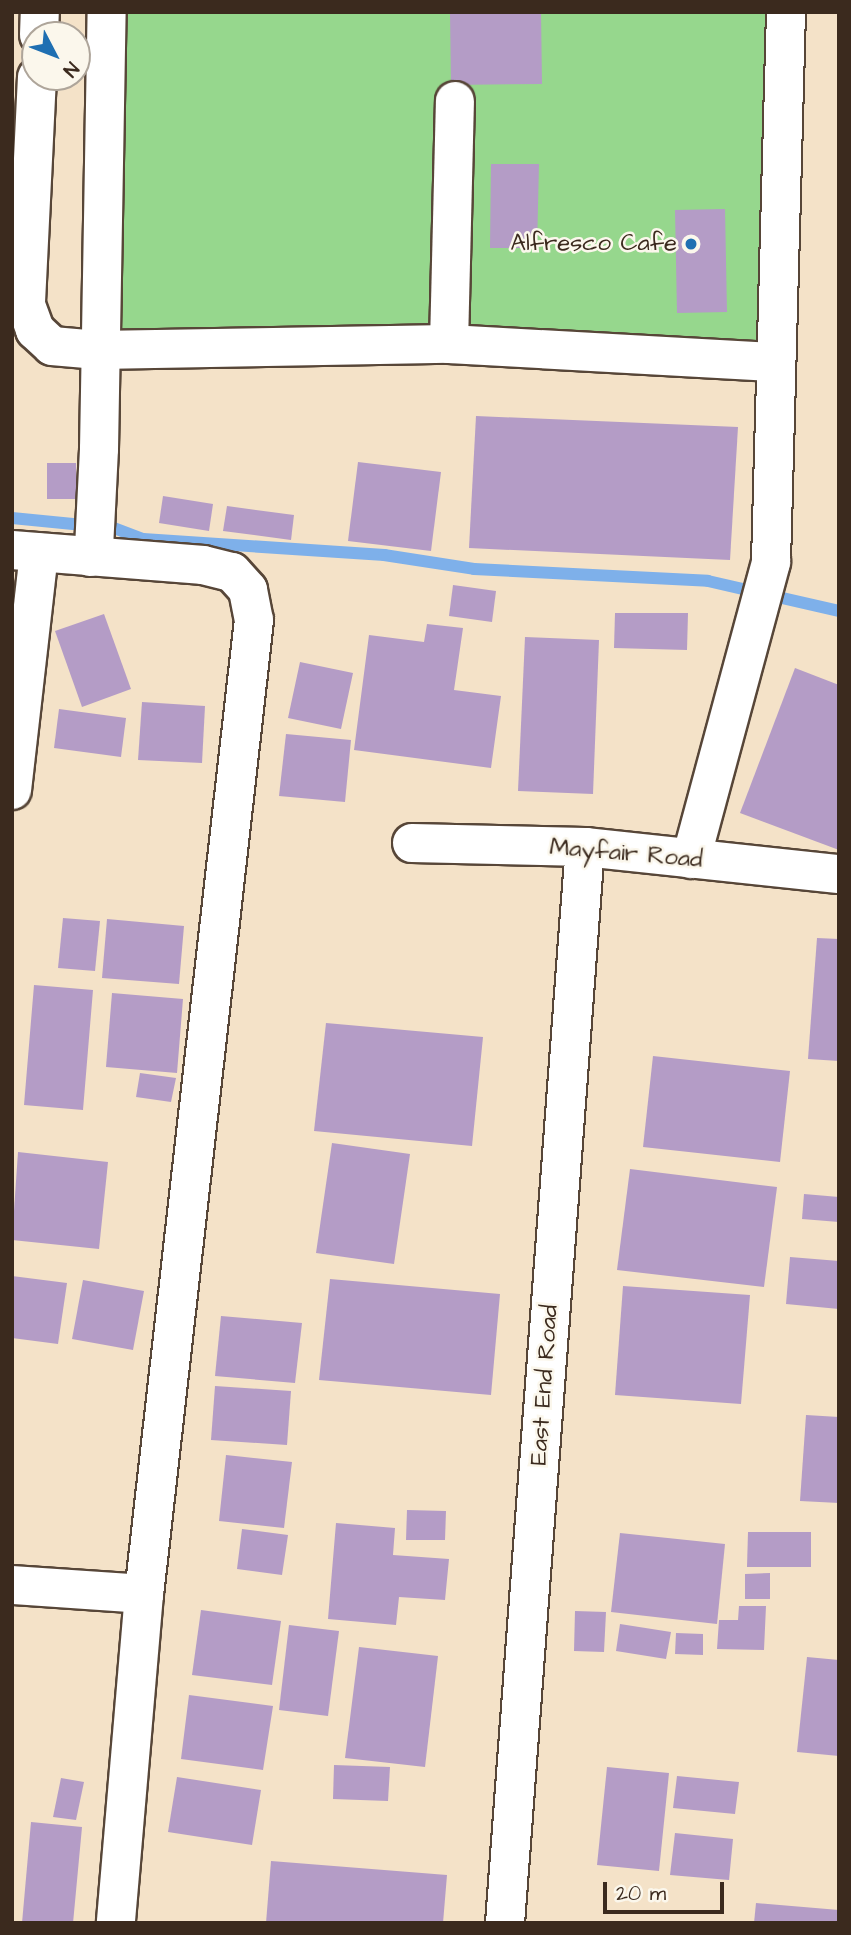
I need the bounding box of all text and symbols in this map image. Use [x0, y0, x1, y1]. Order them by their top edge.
north arrow [21, 21, 91, 91]
text: N [56, 56, 85, 83]
place label: Alfresco Cafe [511, 230, 677, 258]
marker: Alfresco Cafe [683, 236, 699, 252]
street label: Mayfair Road [548, 833, 704, 875]
street label: East End Road [525, 1304, 565, 1466]
scale bar [606, 1868, 727, 1912]
text: 20 m [616, 1879, 666, 1908]

